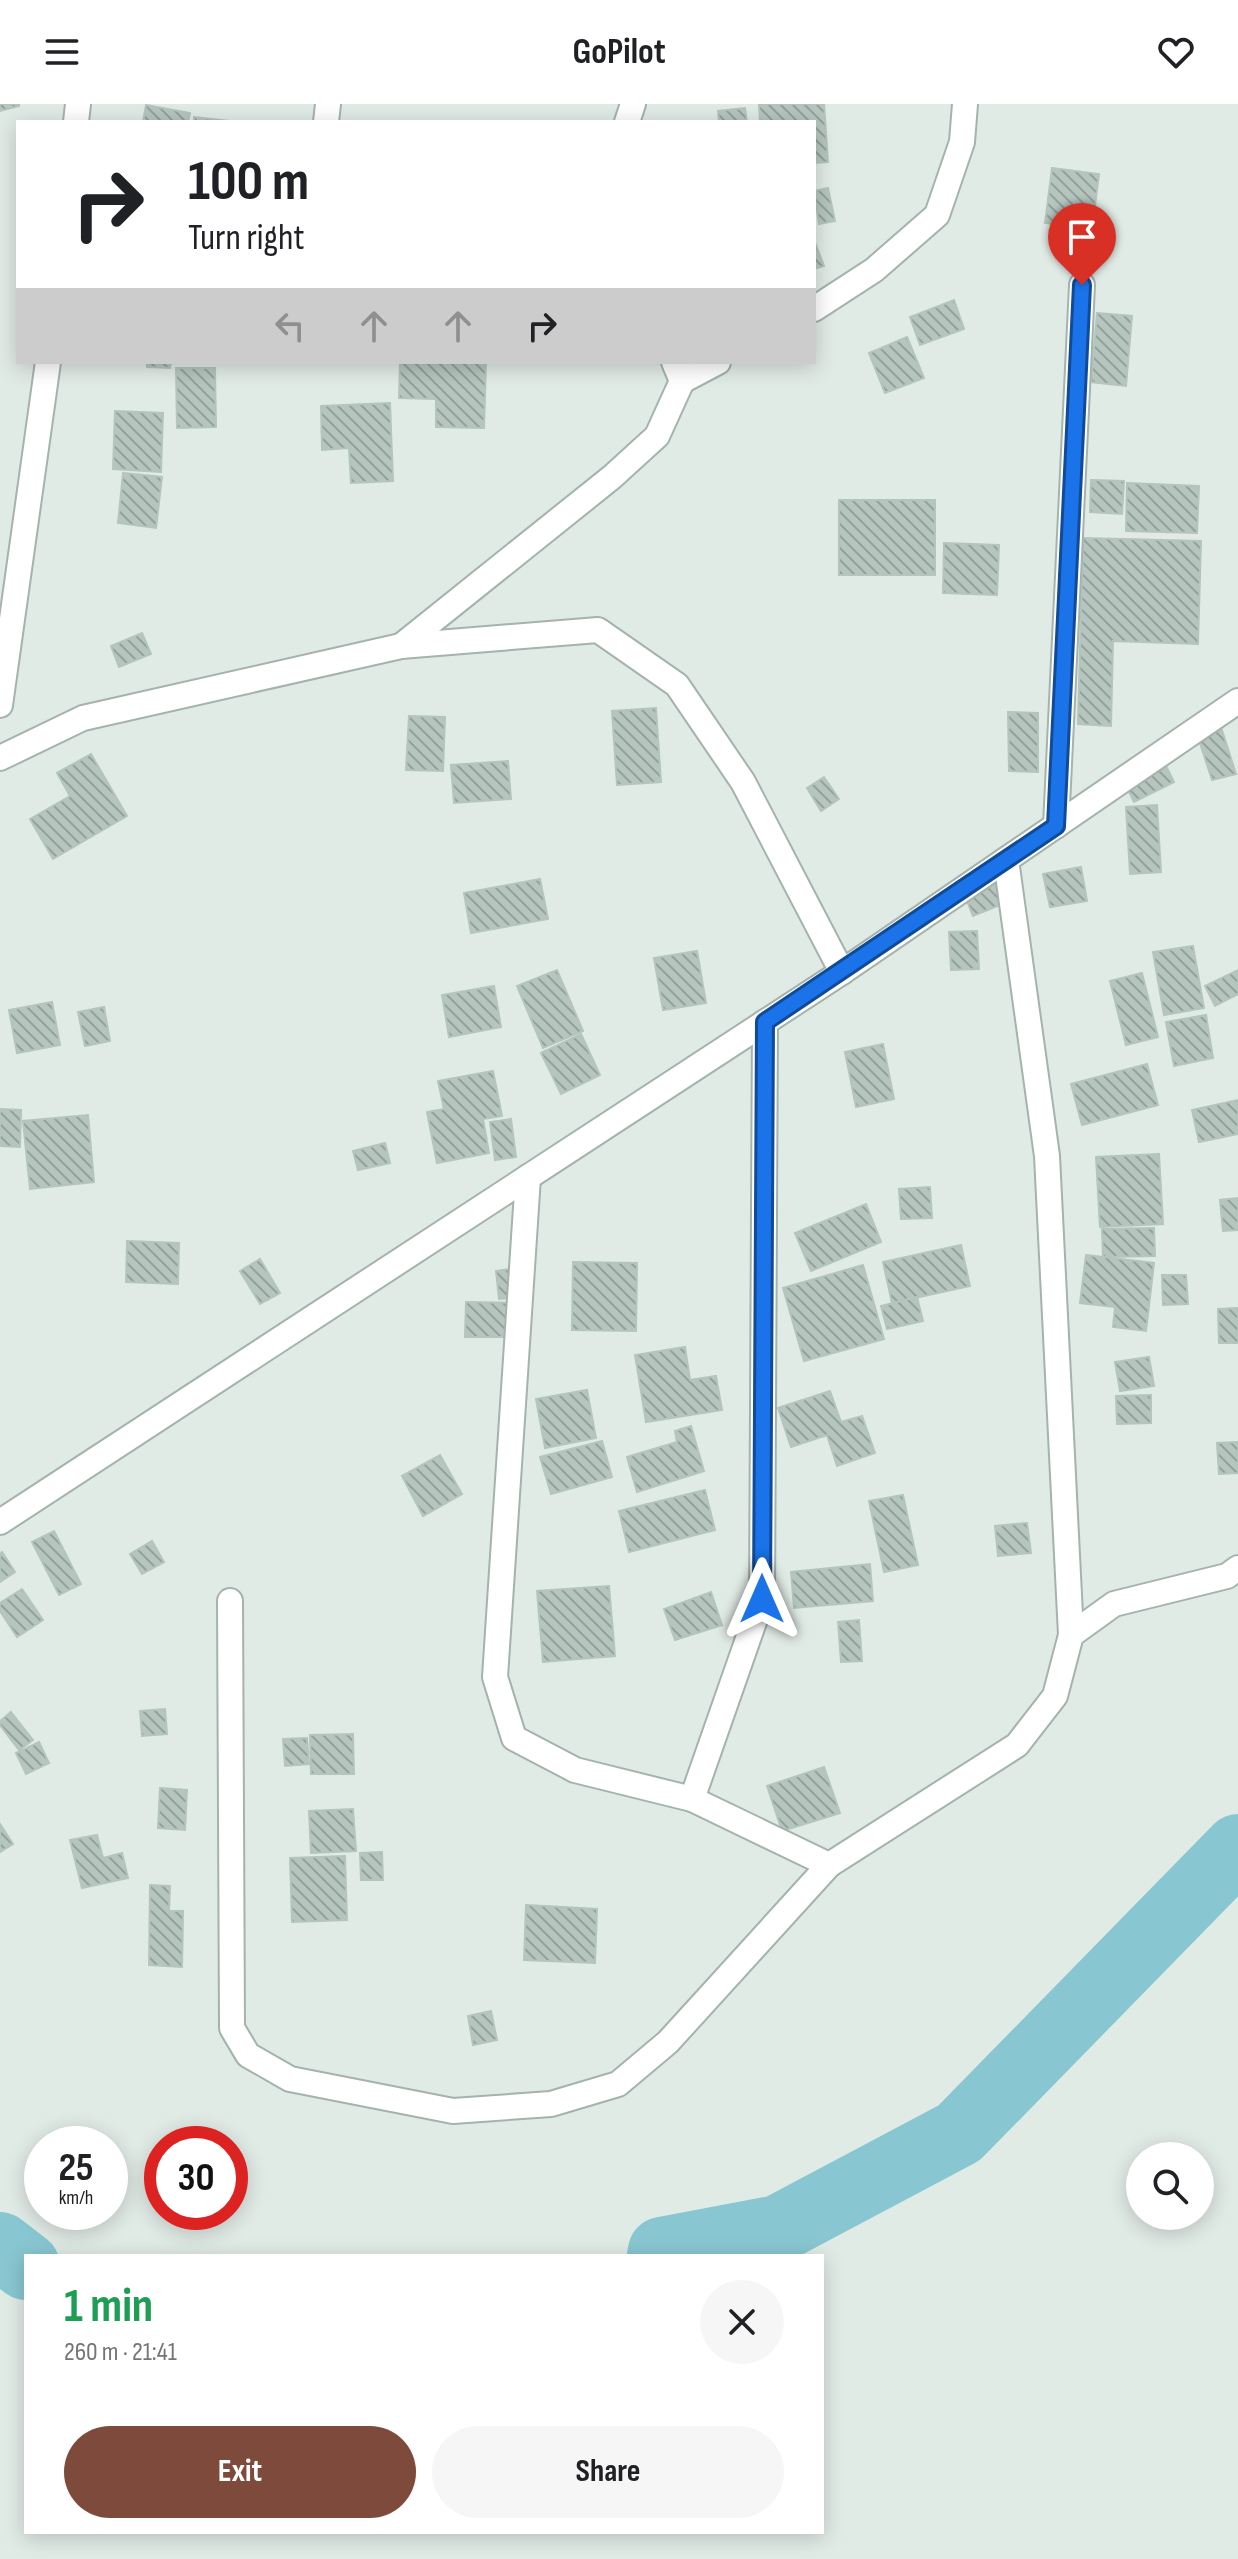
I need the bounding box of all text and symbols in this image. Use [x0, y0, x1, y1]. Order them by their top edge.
icon: menu [40, 30, 84, 74]
icon: heart [1154, 30, 1198, 74]
text: GoPilot [572, 31, 666, 74]
text: 100 m [188, 149, 309, 216]
icon: right [56, 152, 160, 256]
pin [1048, 203, 1116, 285]
icon: arrive [1060, 215, 1104, 259]
text: Turn right [188, 217, 305, 260]
icon: left [268, 304, 312, 348]
icon: ahead [352, 304, 396, 348]
icon: ahead [436, 304, 480, 348]
icon: right [520, 304, 564, 348]
position arrow [720, 1557, 804, 1641]
speed limit sign: 30 [144, 2126, 248, 2230]
map controls [1126, 2142, 1214, 2230]
button: search [1126, 2142, 1214, 2230]
text: 25 [58, 2144, 94, 2192]
text: km/h [59, 2186, 93, 2210]
text: 1 min [64, 2278, 153, 2335]
button: close [700, 2280, 784, 2364]
text: 260 m · 21:41 [64, 2337, 177, 2368]
button: Exit [64, 2426, 416, 2518]
button: Share [432, 2426, 784, 2518]

